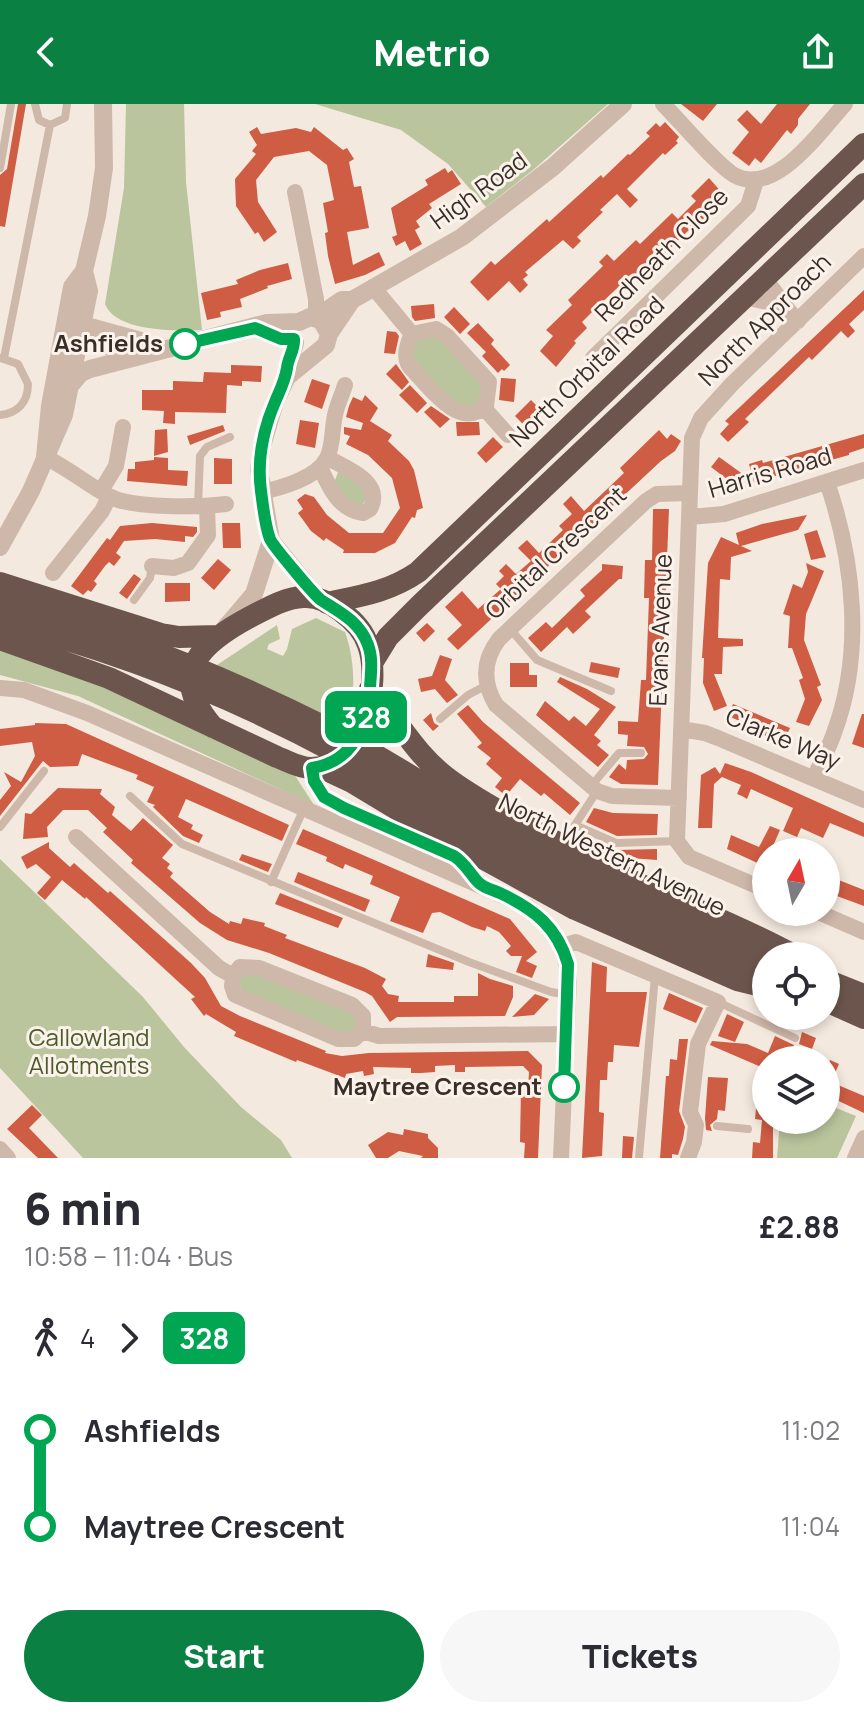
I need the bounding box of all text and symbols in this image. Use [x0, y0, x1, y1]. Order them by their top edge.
text: Metrio [374, 28, 490, 77]
icon: back [24, 30, 68, 74]
icon: share [796, 30, 840, 74]
street label: High Road [423, 143, 533, 236]
street label: Redheath Close [587, 180, 735, 328]
street label: North Approach [690, 245, 837, 392]
street label: North Orbital Road [501, 288, 671, 454]
place label: Ashfields [54, 326, 163, 359]
marker: Ashfields [170, 329, 200, 359]
street label: Harris Road [704, 438, 835, 505]
street label: Orbital Crescent [477, 478, 633, 626]
street label: Evans Avenue [640, 553, 679, 707]
line badge: 328 [320, 691, 412, 743]
text: 328 [341, 698, 391, 736]
street label: Clarke Way [721, 699, 846, 777]
street label: North Western Avenue [494, 784, 732, 923]
north arrow [752, 838, 840, 926]
map controls [752, 838, 840, 1134]
button: locate [752, 942, 840, 1030]
park label: Callowland Allotments [28, 1020, 150, 1081]
button: layers [752, 1046, 840, 1134]
place label: Maytree Crescent [333, 1069, 542, 1102]
marker: Maytree Crescent [549, 1072, 579, 1102]
text: 6 min [24, 1178, 141, 1238]
text: £2.88 [759, 1206, 840, 1247]
text: 10:58 – 11:04 · Bus [24, 1238, 233, 1274]
icon: walk [24, 1316, 68, 1360]
icon: forward [107, 1316, 151, 1360]
text: 328 [179, 1319, 229, 1357]
text: 4 [80, 1320, 95, 1356]
text: Ashfields [84, 1410, 221, 1451]
text: 11:02 [781, 1412, 840, 1448]
text: Maytree Crescent [84, 1506, 345, 1547]
text: 11:04 [781, 1508, 840, 1544]
button: Start [24, 1610, 424, 1702]
button: Tickets [440, 1610, 840, 1702]

